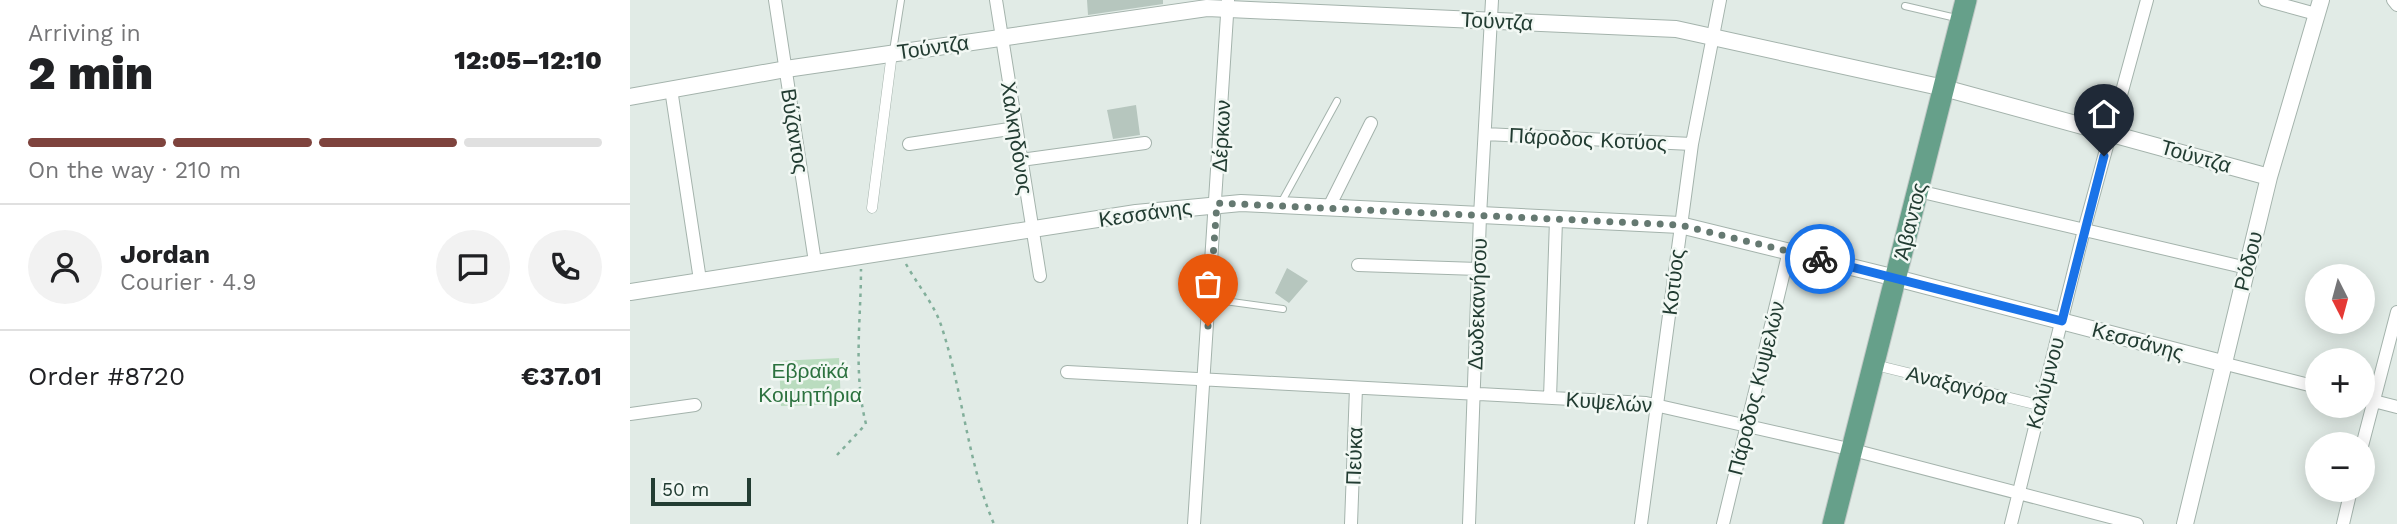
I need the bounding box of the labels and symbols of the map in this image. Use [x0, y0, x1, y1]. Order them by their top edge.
street label: Τούντζα [1460, 7, 1534, 35]
street label: Τούντζα [896, 30, 970, 64]
street label: Χαλκηδόνος [996, 79, 1038, 197]
pin [2074, 84, 2134, 156]
street label: Βύζαντος [776, 87, 814, 175]
street label: Δέρκων [1207, 99, 1235, 173]
street label: Πάροδος Κοτύος [1508, 122, 1668, 156]
street label: Τούντζα [2158, 134, 2234, 178]
street label: Άβαντος [1888, 180, 1932, 262]
street label: Κεσσάνης [1097, 194, 1193, 232]
courier [1785, 224, 1855, 294]
street label: Ρόδου [2229, 229, 2267, 293]
street label: Δωδεκανήσου [1462, 238, 1492, 370]
street label: Κοτύος [1657, 247, 1689, 317]
pin [1178, 254, 1238, 326]
north arrow [2305, 264, 2375, 334]
street label: Πάροδος Κυψελών [1722, 298, 1790, 478]
street label: Κεσσάνης [2089, 317, 2187, 365]
street label: Καλύμνου [2021, 334, 2069, 432]
park label: Εβραϊκά Κοιμητήρια [758, 358, 862, 407]
street label: Αναξαγόρα [1904, 360, 2010, 410]
street label: Κυψελών [1565, 386, 1653, 418]
street label: Πεύκα [1340, 426, 1368, 486]
scale bar [651, 475, 751, 507]

